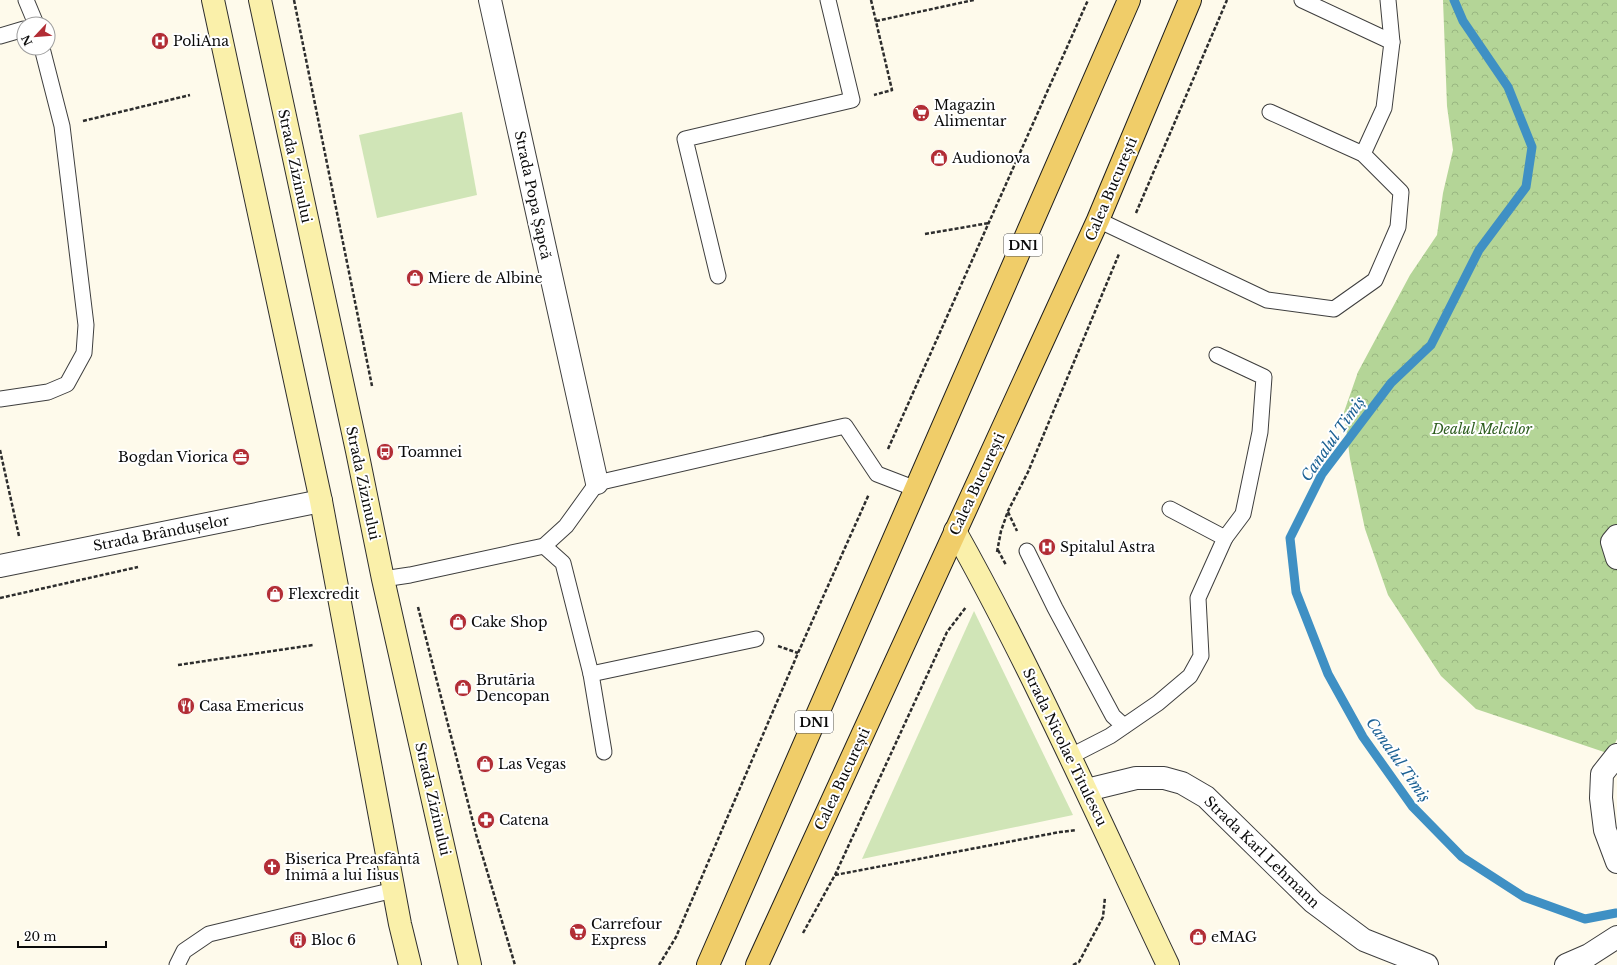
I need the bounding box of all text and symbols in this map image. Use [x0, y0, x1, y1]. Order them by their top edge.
north arrow [16, 16, 56, 56]
hospital icon: PoliAna [150, 31, 170, 51]
text: N [18, 32, 36, 48]
place label: PoliAna [173, 32, 229, 50]
place label: Magazin Alimentar [933, 96, 1007, 130]
supermarket icon: Magazin Alimentar [911, 103, 931, 123]
street label: Strada Zizinului [274, 108, 316, 225]
street label: Strada Popa Șapcă [511, 129, 555, 261]
street label: Calea București [1081, 134, 1141, 244]
shop icon: Audionova [929, 148, 949, 168]
place label: Audionova [951, 149, 1030, 167]
road number: DN1 [1004, 234, 1042, 256]
shop icon: Miere de Albine [405, 268, 425, 288]
place label: Miere de Albine [428, 269, 543, 287]
water label: Canalul Timiș [1296, 392, 1369, 485]
park label: Dealul Melcilor [1431, 420, 1533, 438]
street label: Strada Zizinului [342, 425, 384, 542]
street label: Calea București [945, 430, 1009, 538]
bus stop icon: Toamnei [375, 442, 395, 462]
place label: Toamnei [398, 443, 462, 461]
office icon: Bogdan Viorica [231, 447, 251, 467]
place label: Bogdan Viorica [118, 448, 228, 466]
street label: Strada Brândușelor [91, 511, 231, 555]
hospital icon: Spitalul Astra [1037, 537, 1057, 557]
place label: Spitalul Astra [1060, 538, 1155, 556]
shop icon: Flexcredit [265, 584, 285, 604]
place label: Flexcredit [288, 585, 360, 603]
shop icon: Cake Shop [448, 612, 468, 632]
place label: Cake Shop [471, 613, 547, 631]
street label: Strada Nicolae Titulescu [1019, 665, 1111, 830]
place label: Brutăria Dencopan [476, 671, 550, 705]
shop icon: Brutăria Dencopan [453, 678, 473, 698]
restaurant icon: Casa Emericus [176, 696, 196, 716]
place label: Casa Emericus [199, 697, 304, 715]
road number: DN1 [795, 711, 833, 733]
water label: Canalul Timiș [1362, 714, 1435, 806]
street label: Calea București [810, 725, 874, 833]
street label: Strada Zizinului [411, 741, 455, 858]
shop icon: Las Vegas [475, 754, 495, 774]
place label: Las Vegas [498, 755, 566, 773]
street label: Strada Karl Lehmann [1201, 792, 1324, 912]
pharmacy icon: Catena [476, 810, 496, 830]
place label: Catena [499, 811, 549, 829]
place label: Biserica Preasfântă Inimă a lui Iisus [285, 850, 420, 884]
church icon: Biserica Preasfântă Inimă a lui Iisus [262, 857, 282, 877]
place label: Carrefour Express [591, 915, 662, 949]
supermarket icon: Carrefour Express [568, 922, 588, 942]
scale bar [18, 923, 106, 949]
shop icon: eMAG [1188, 927, 1208, 947]
place label: eMAG [1211, 928, 1257, 946]
text: 20 m [24, 929, 56, 944]
building icon: Bloc 6 [288, 930, 308, 950]
place label: Bloc 6 [311, 931, 356, 949]

